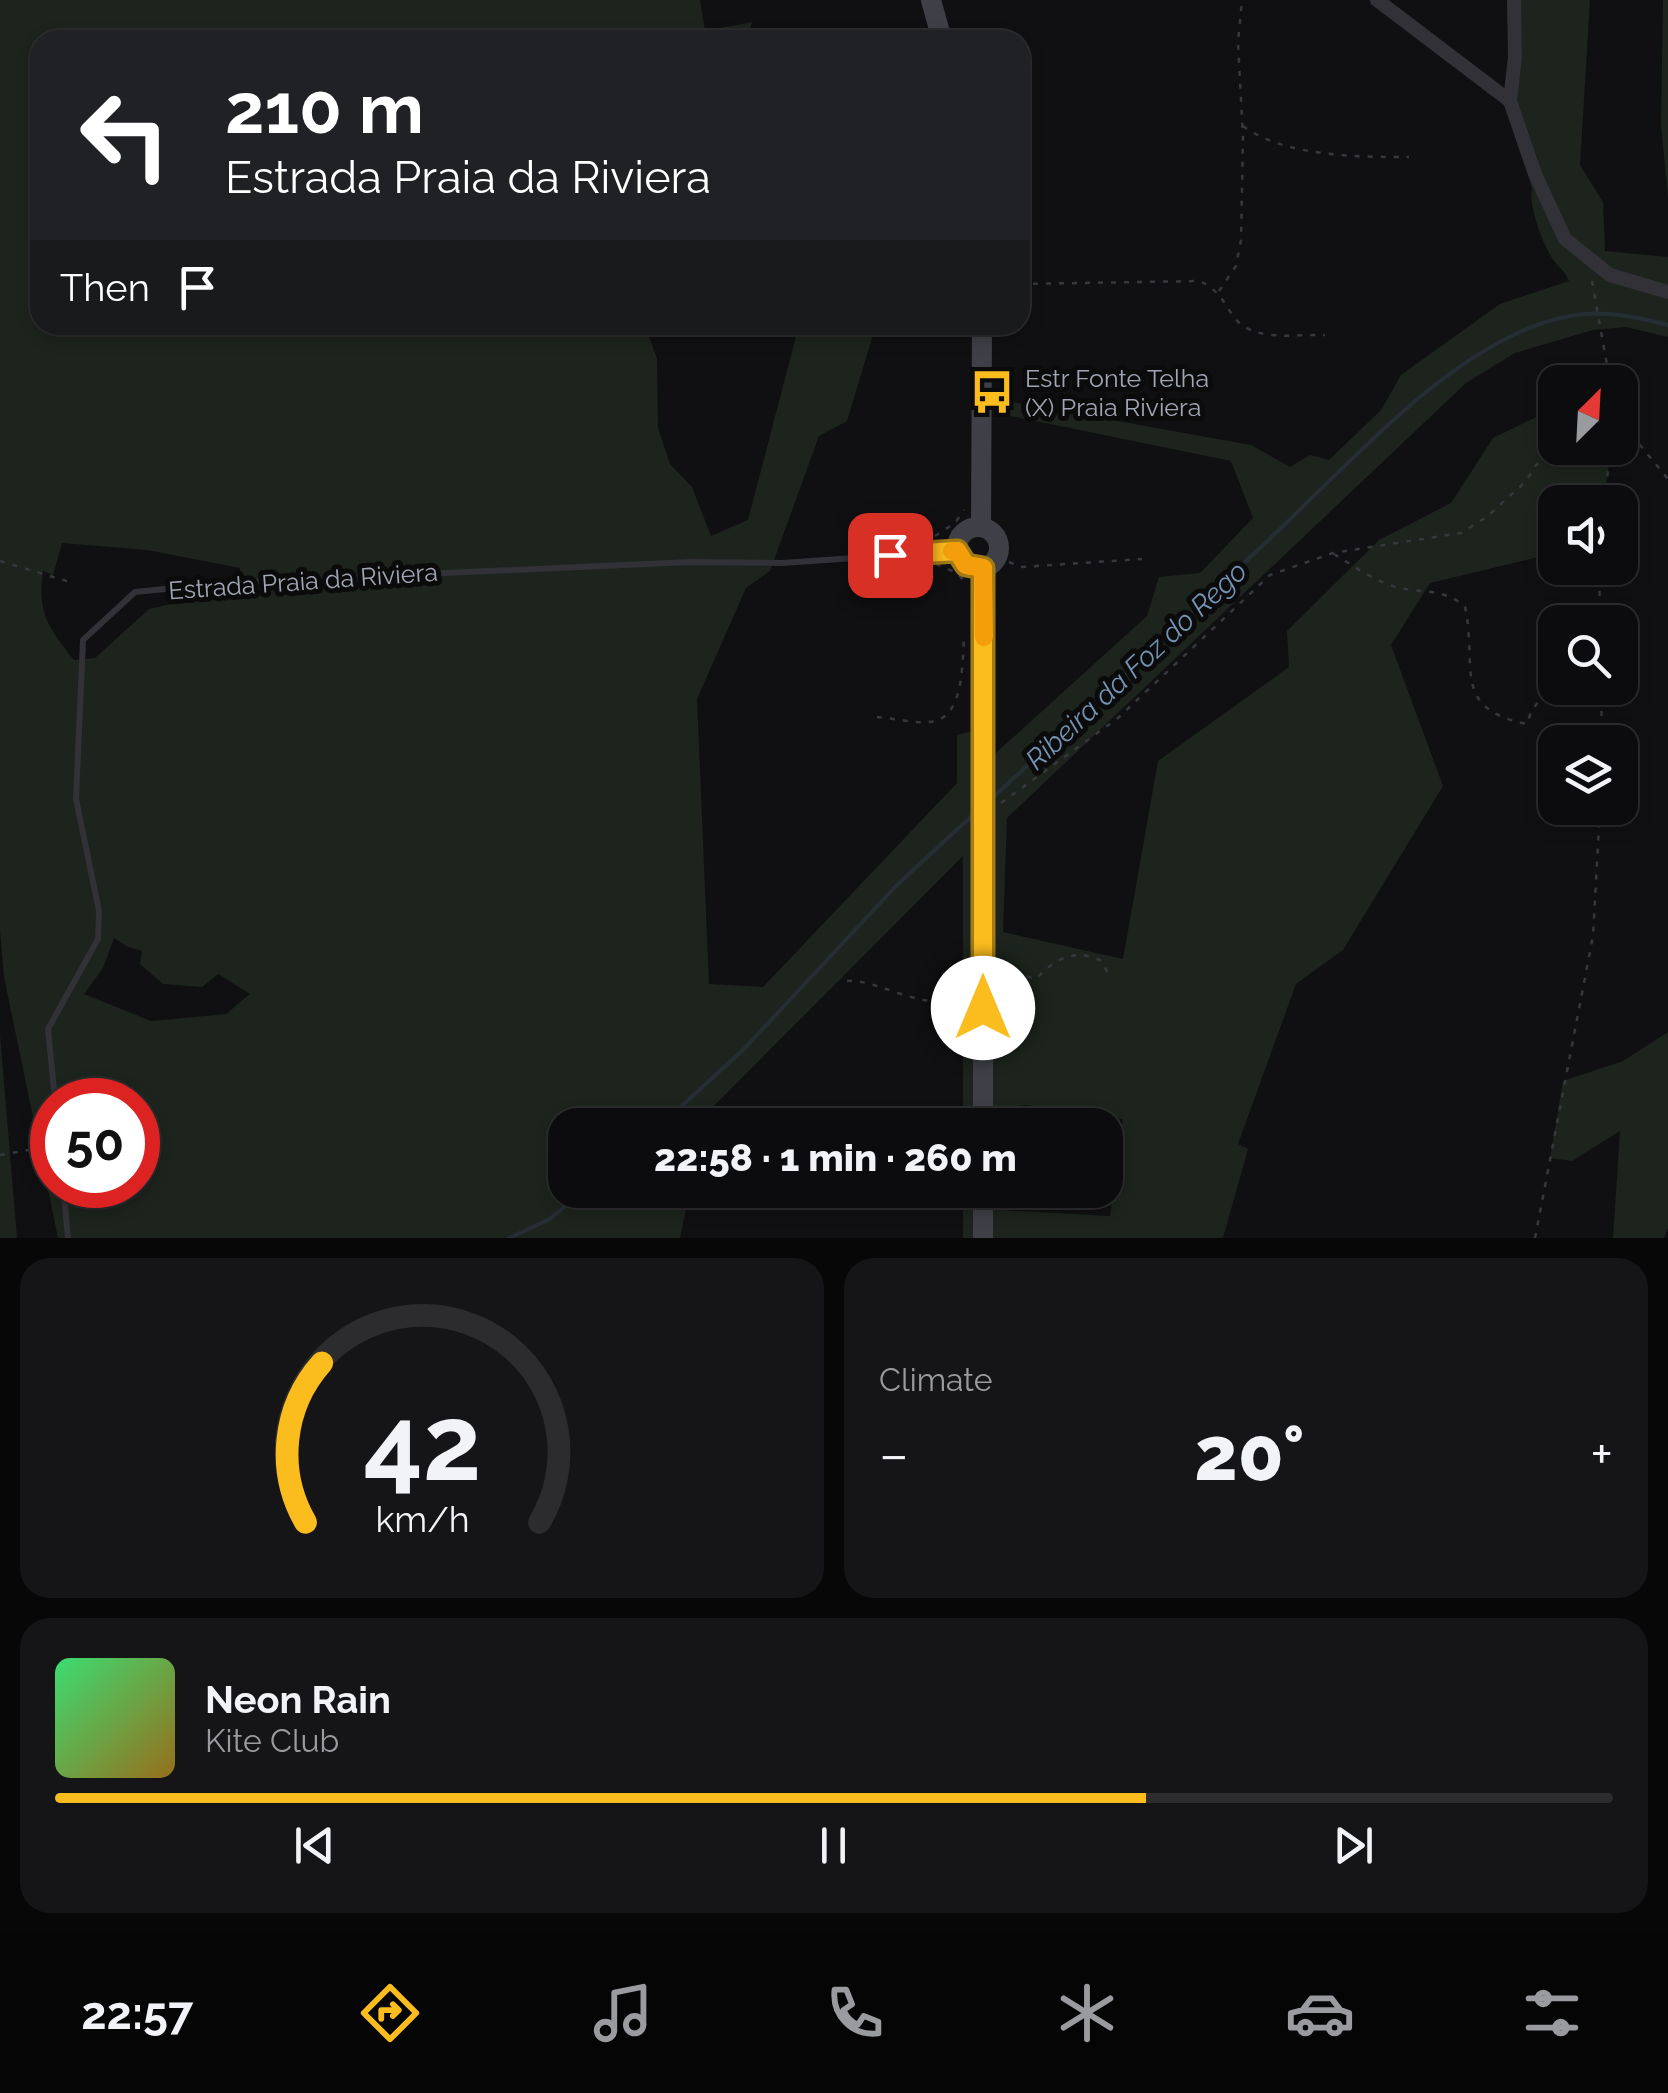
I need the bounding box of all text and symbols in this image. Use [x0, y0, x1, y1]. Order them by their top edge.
text: 210 m [225, 67, 424, 149]
icon: left [60, 70, 190, 200]
text: Estrada Praia da Riviera [225, 151, 711, 204]
icon: arrive [170, 260, 225, 315]
text: Then [60, 265, 150, 310]
place label: Estr Fonte Telha (X) Praia Riviera [1025, 363, 1209, 422]
north arrow [1538, 365, 1638, 465]
map controls [1538, 365, 1638, 825]
bus stop icon: Estr Fonte Telha (X) Praia Riviera [968, 368, 1016, 416]
button: sound [1538, 485, 1638, 585]
pin [848, 513, 933, 598]
icon: arrive [863, 528, 918, 583]
water label: Ribeira da Foz do Rego [1019, 554, 1254, 776]
street label: Estrada Praia da Riviera [167, 557, 439, 605]
button: search [1538, 605, 1638, 705]
button: layers [1538, 725, 1638, 825]
position arrow [931, 956, 1035, 1060]
speed limit sign: 50 [30, 1078, 160, 1208]
text: 22:58 · 1 min · 260 m [654, 1135, 1017, 1180]
text: Climate [879, 1361, 993, 1398]
text: 42 [363, 1382, 481, 1504]
text: 20° [1194, 1409, 1305, 1498]
text: − [879, 1422, 909, 1487]
text: + [1590, 1422, 1613, 1487]
text: km/h [375, 1498, 469, 1540]
text: Neon Rain [205, 1677, 391, 1722]
text: Kite Club [205, 1722, 339, 1759]
icon: previous [287, 1818, 342, 1873]
icon: pause [806, 1818, 861, 1873]
icon: next [1326, 1818, 1381, 1873]
icon: directions [355, 1978, 425, 2048]
icon: music [588, 1978, 658, 2048]
icon: phone [820, 1978, 890, 2048]
icon: climate [1052, 1978, 1122, 2048]
icon: car [1285, 1978, 1355, 2048]
icon: filters [1517, 1978, 1587, 2048]
text: 22:57 [81, 1987, 193, 2040]

